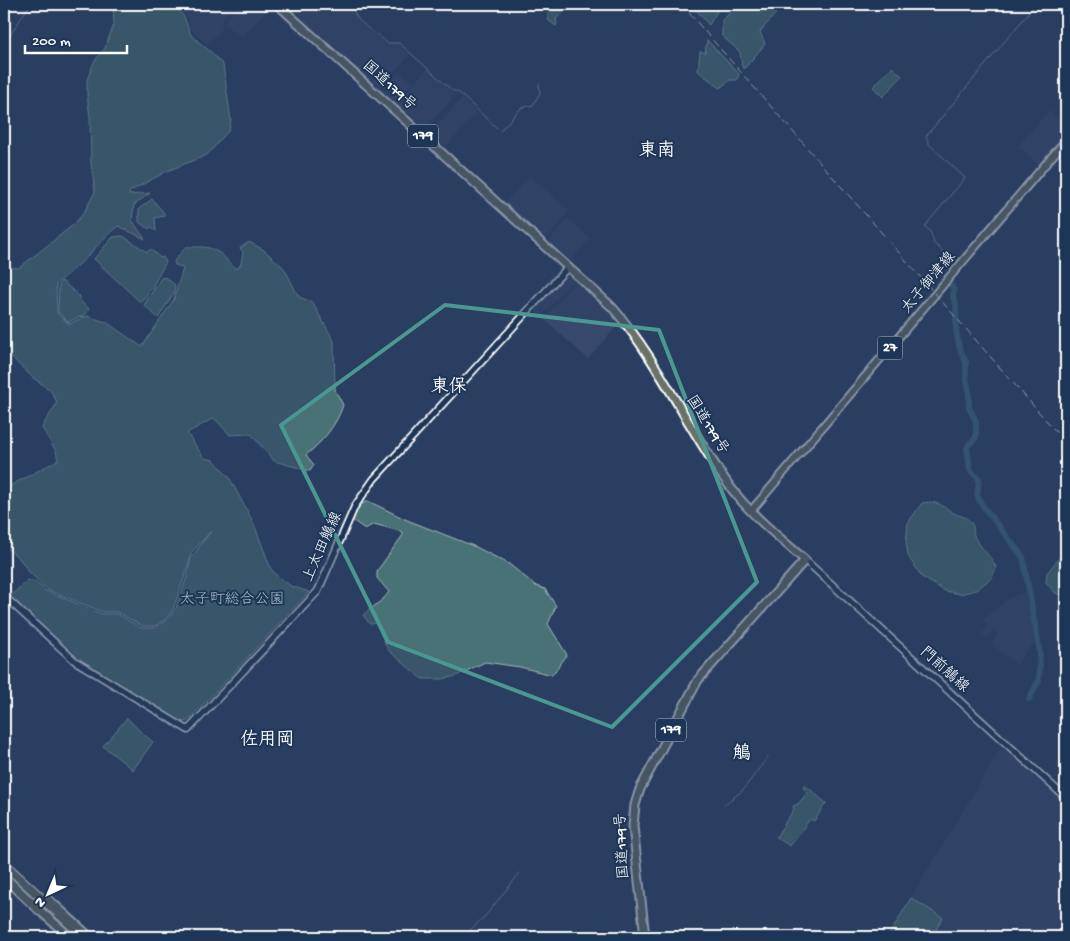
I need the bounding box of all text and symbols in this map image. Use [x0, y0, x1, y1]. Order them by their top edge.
scale bar [25, 22, 128, 54]
text: 200 m [32, 33, 71, 51]
street label: 国道179号 [358, 57, 420, 115]
road number: 179 [408, 124, 438, 148]
district label: 東南 [639, 140, 675, 162]
street label: 太子御津線 [897, 248, 960, 318]
road number: 27 [878, 336, 902, 359]
district label: 東保 [431, 376, 467, 398]
street label: 国道179号 [682, 392, 732, 458]
street label: 上太田鵤線 [299, 509, 346, 585]
park label: 太子町総合公園 [179, 590, 285, 609]
street label: 門前鵤線 [916, 642, 973, 697]
road number: 179 [656, 718, 686, 742]
district label: 佐用岡 [240, 729, 294, 751]
district label: 鵤 [733, 742, 751, 765]
street label: 国道179号 [612, 812, 634, 880]
north arrow [22, 868, 72, 918]
text: N [32, 892, 50, 911]

